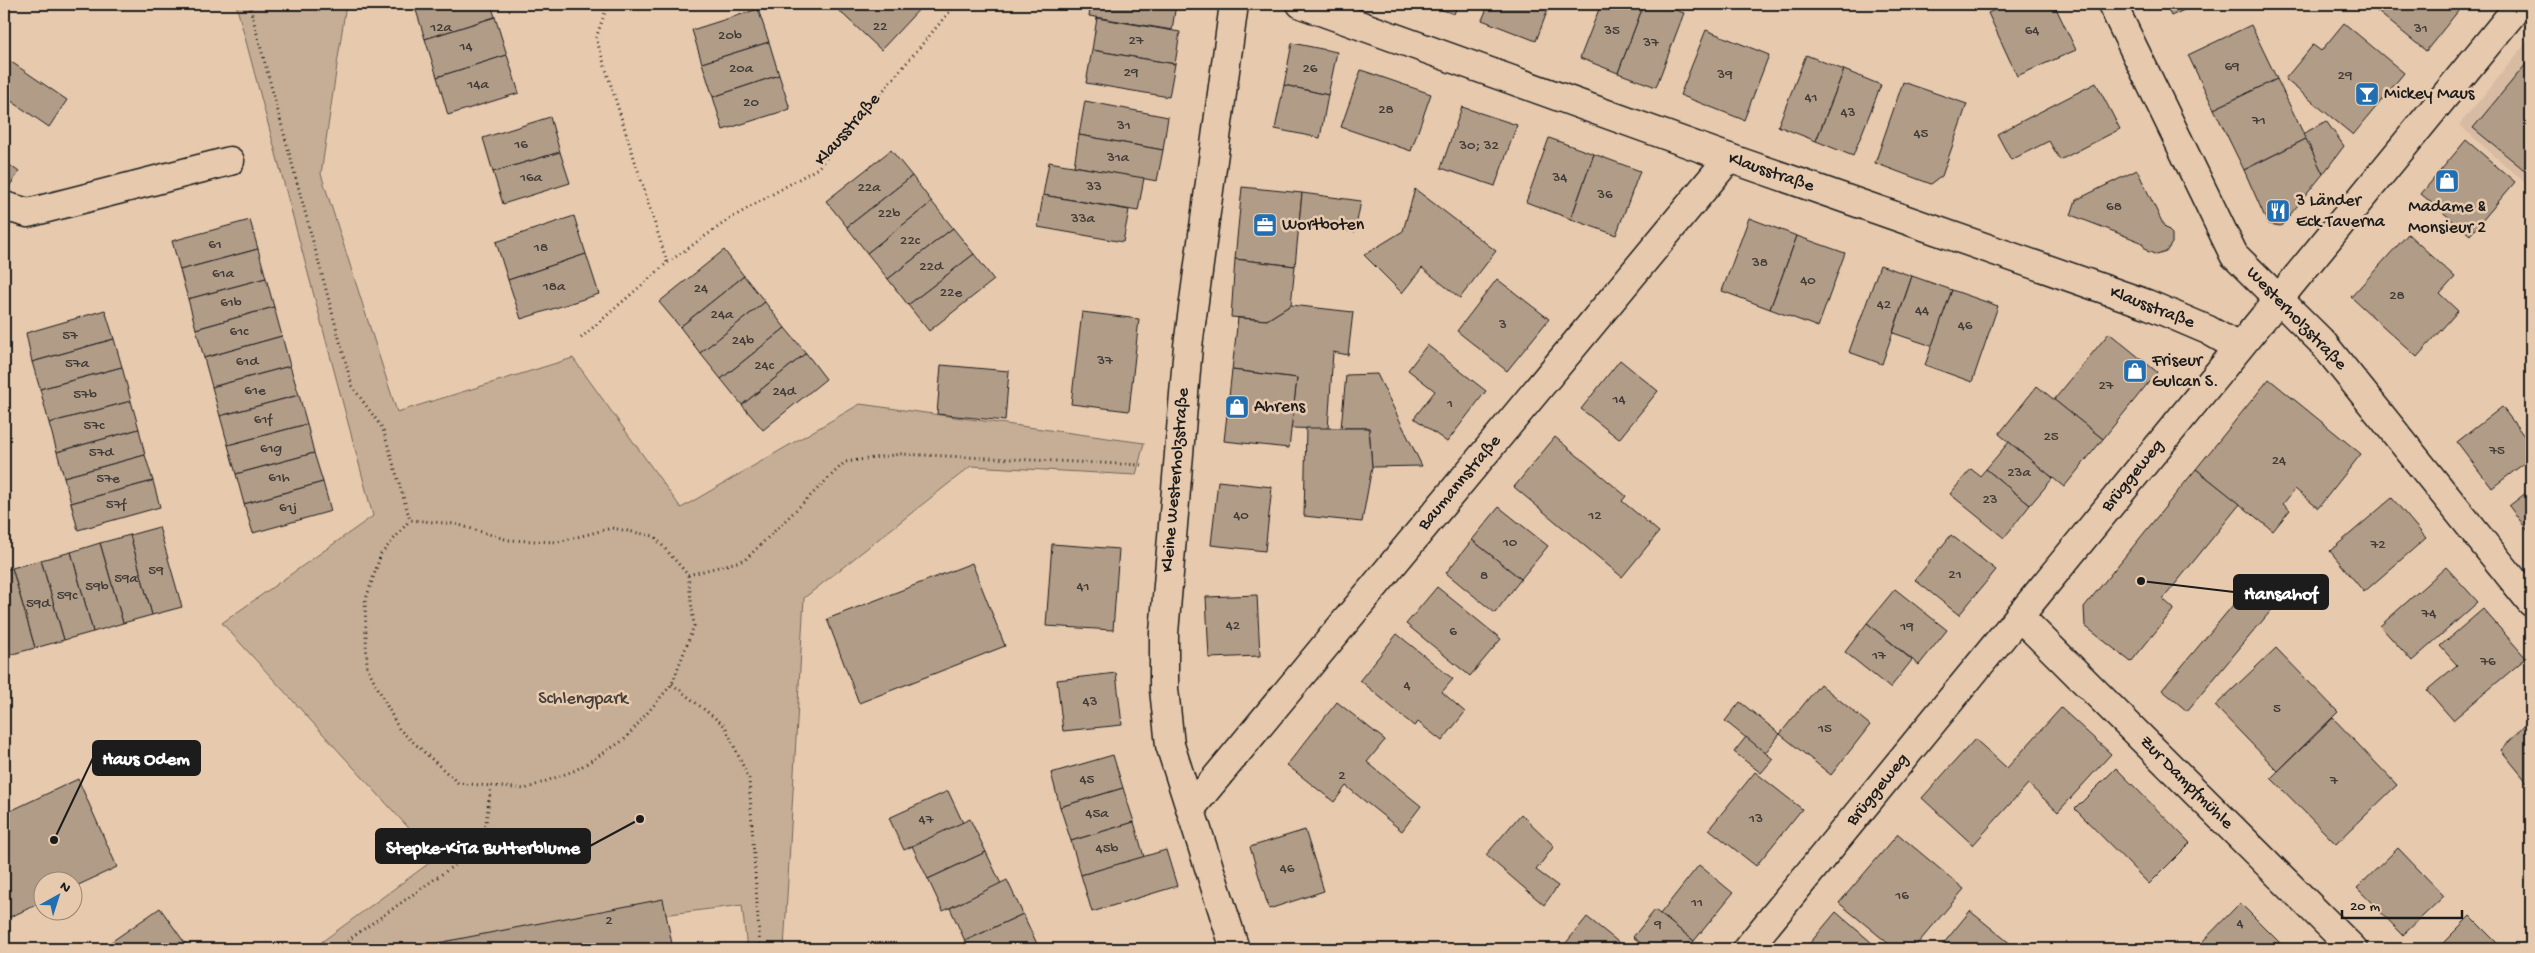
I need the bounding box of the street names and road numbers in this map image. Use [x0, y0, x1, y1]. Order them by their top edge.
street label: Klausstraße [811, 89, 886, 171]
street label: Klausstraße [1725, 148, 1817, 198]
street label: Westerholzstraße [2241, 263, 2351, 376]
street label: Klausstraße [2106, 282, 2198, 334]
street label: Kleine Westerholzstraße [1157, 386, 1195, 573]
street label: Baumannstraße [1413, 430, 1506, 536]
street label: Brüggeweg [2097, 435, 2169, 517]
street label: Zur Dampfmühle [2135, 732, 2238, 835]
street label: Brüggeweg [1842, 749, 1914, 831]

